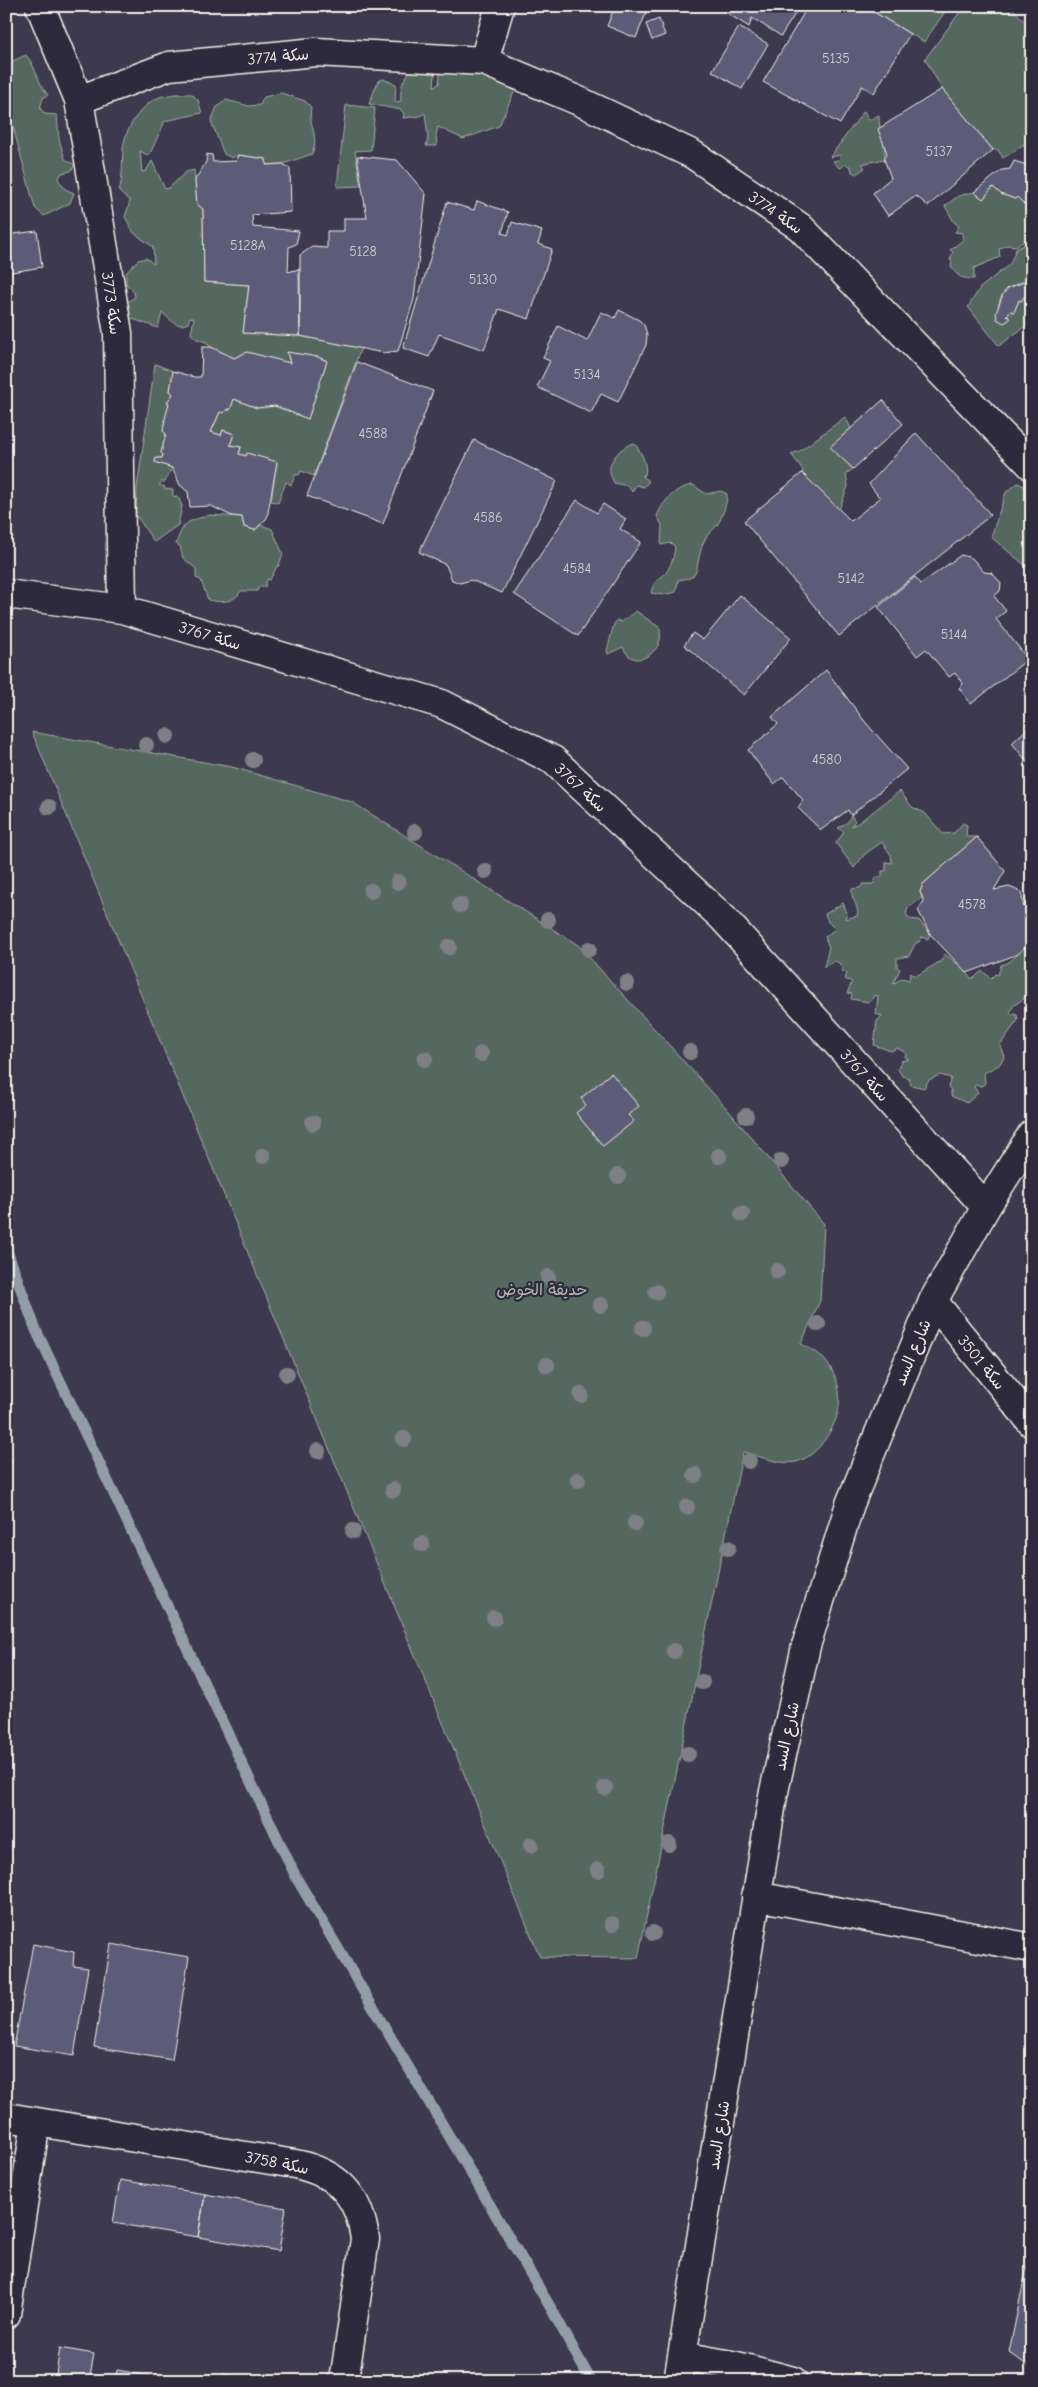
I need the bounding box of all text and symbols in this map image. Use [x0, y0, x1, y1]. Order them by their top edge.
street label: سكة 3774 [247, 45, 310, 69]
house number: 5135 [822, 50, 850, 67]
house number: 5137 [926, 143, 953, 160]
street label: سكة 3774 [745, 188, 806, 238]
house number: 5128A [230, 237, 266, 254]
house number: 5128 [349, 243, 377, 260]
street label: سكة 3773 [98, 271, 124, 336]
house number: 5130 [469, 271, 497, 288]
house number: 5134 [574, 366, 601, 383]
house number: 4588 [359, 425, 387, 442]
house number: 4586 [473, 509, 503, 526]
house number: 4584 [563, 560, 591, 577]
house number: 5142 [837, 570, 865, 587]
street label: سكة 3767 [177, 618, 243, 654]
house number: 5144 [941, 626, 968, 643]
house number: 4580 [812, 751, 842, 768]
street label: سكة 3767 [551, 759, 610, 816]
house number: 4578 [958, 896, 986, 913]
street label: سكة 3767 [836, 1046, 892, 1105]
park label: حديقة الخوض [497, 1281, 587, 1300]
street label: شارع السد [891, 1317, 937, 1389]
street label: سكة 3501 [954, 1332, 1009, 1394]
street label: شارع السد [771, 1700, 805, 1773]
street label: شارع السد [705, 2099, 735, 2171]
street label: سكة 3758 [243, 2148, 310, 2178]

